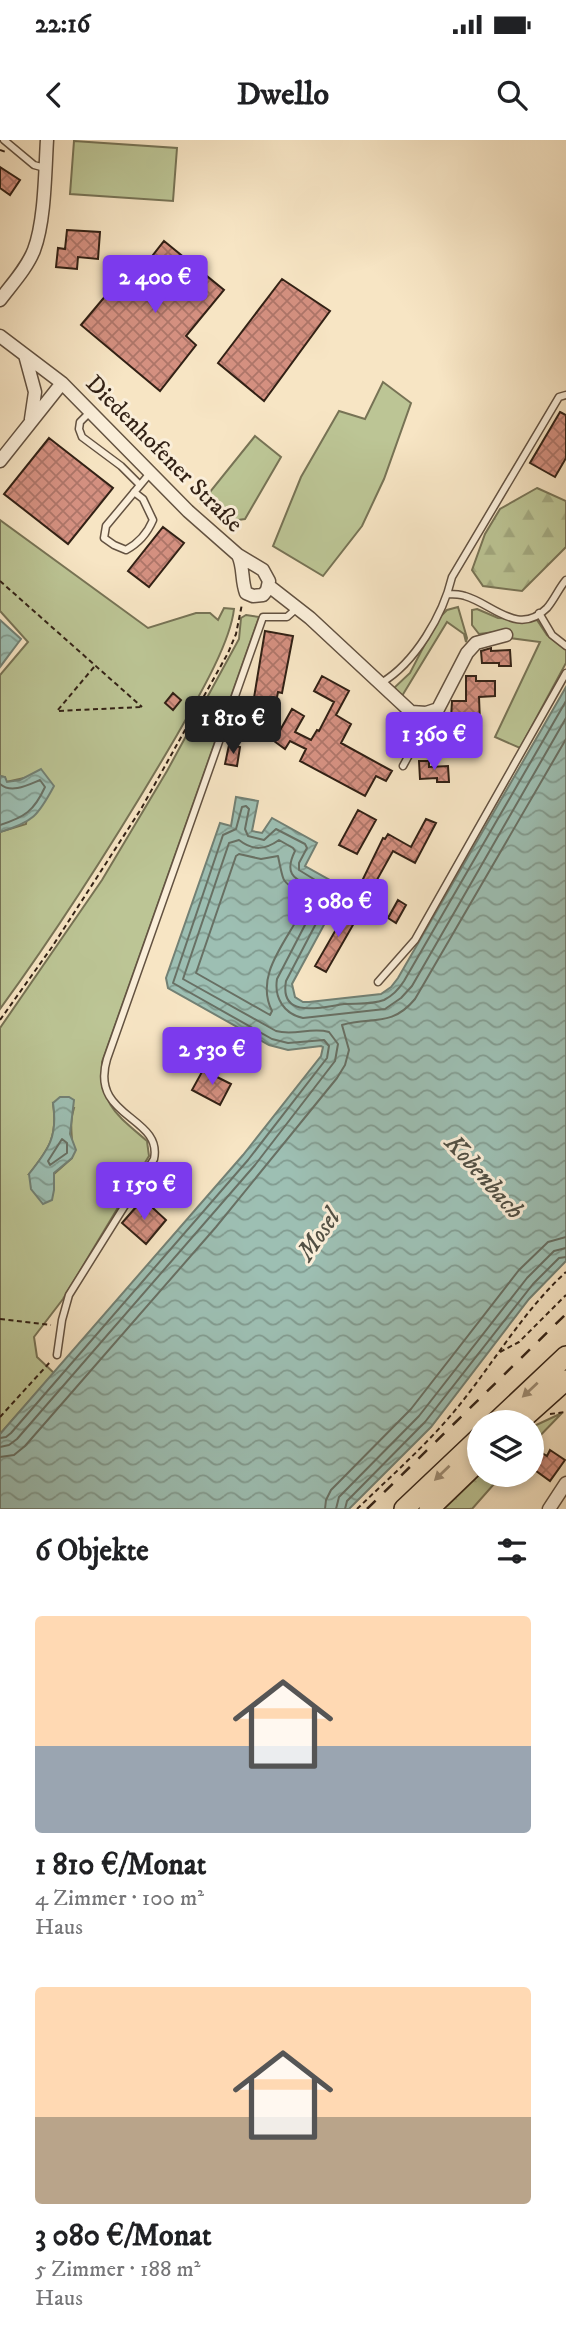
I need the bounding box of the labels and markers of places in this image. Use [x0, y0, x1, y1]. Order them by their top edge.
pin: 2 400 € [90, 256, 220, 315]
pin: 1 810 € [168, 696, 298, 756]
pin: 1 360 € [369, 712, 499, 772]
pin: 3 080 € [273, 880, 403, 939]
pin: 2 530 € [147, 1028, 277, 1087]
pin: 1 150 € [79, 1163, 209, 1222]

